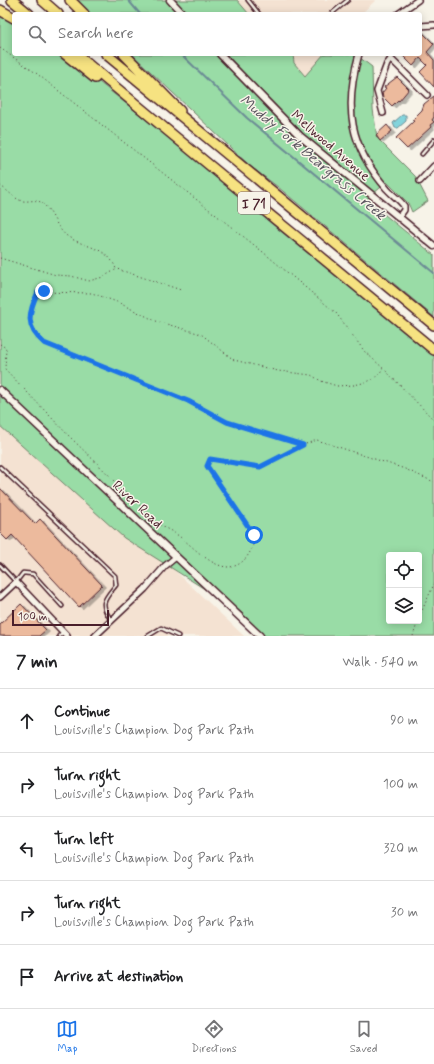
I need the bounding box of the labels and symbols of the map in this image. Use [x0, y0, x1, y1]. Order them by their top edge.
water label: Muddy Fork Beargrass Creek [235, 91, 391, 226]
street label: Mellwood Avenue [287, 106, 374, 185]
road number: I 71 [238, 192, 270, 214]
route end [35, 282, 53, 300]
street label: River Road [108, 477, 166, 533]
route start [245, 526, 263, 544]
scale bar [12, 608, 109, 627]

